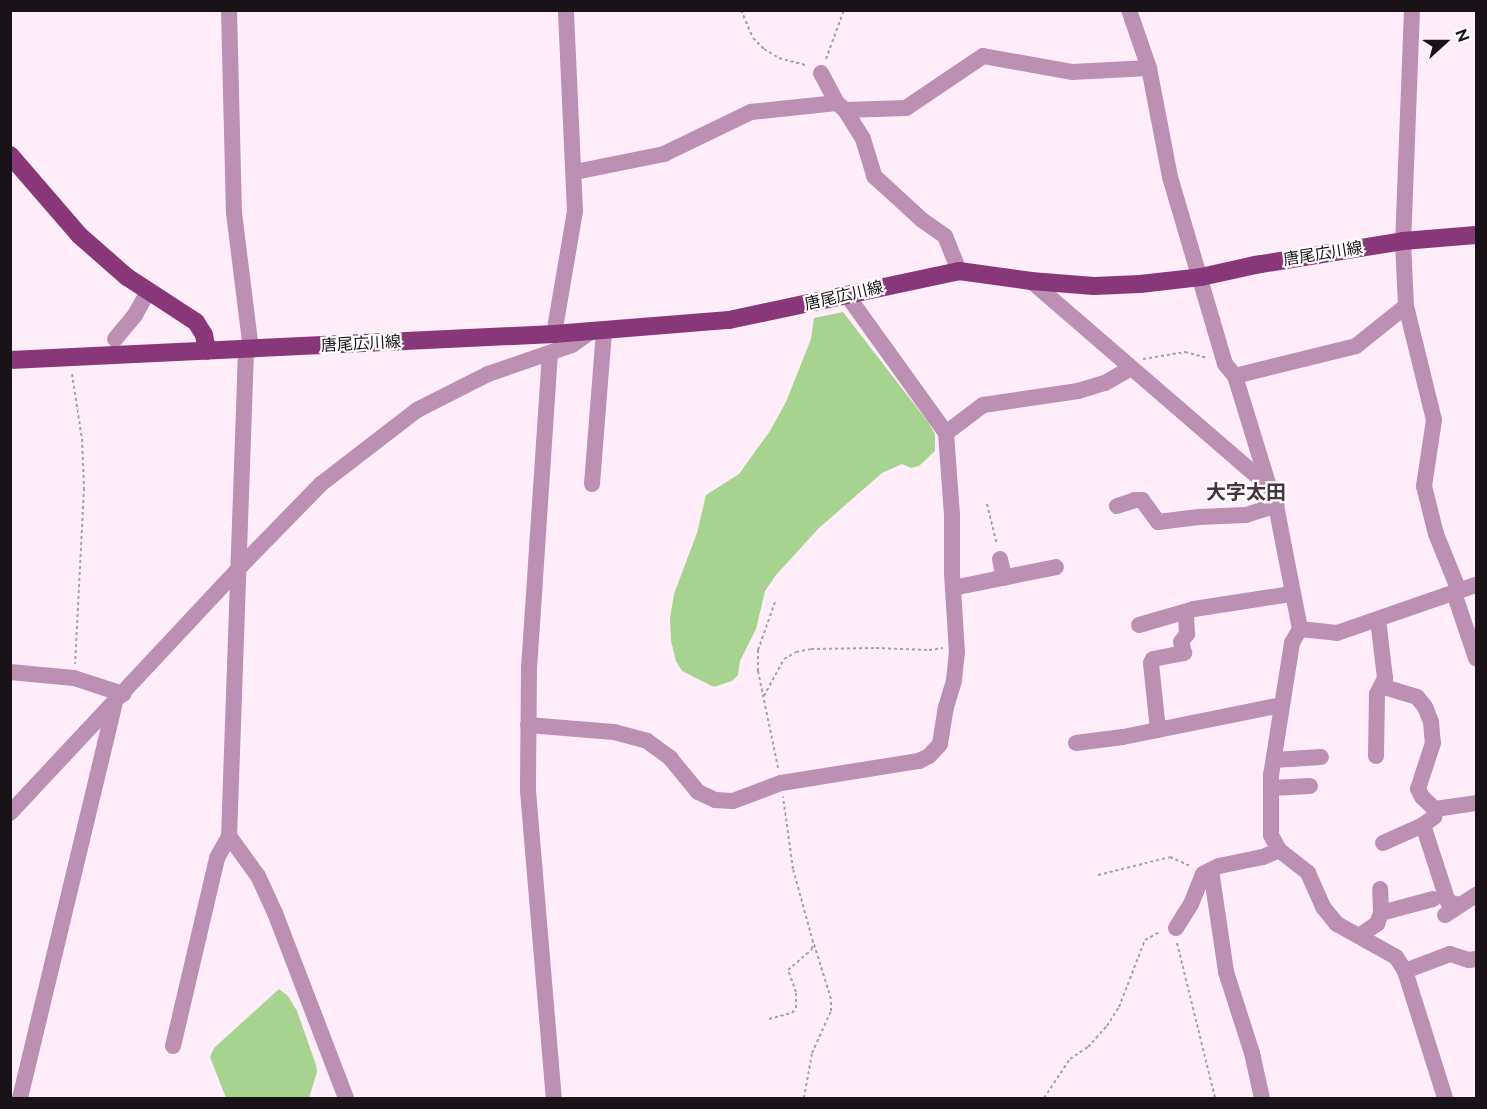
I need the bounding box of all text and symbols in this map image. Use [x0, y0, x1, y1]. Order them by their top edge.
north arrow [1415, 12, 1475, 72]
text: N [1451, 26, 1473, 44]
street label: 唐尾広川線 [1282, 238, 1364, 270]
street label: 唐尾広川線 [803, 278, 885, 314]
street label: 唐尾広川線 [321, 332, 401, 356]
district label: 大字太田 [1206, 480, 1286, 504]

